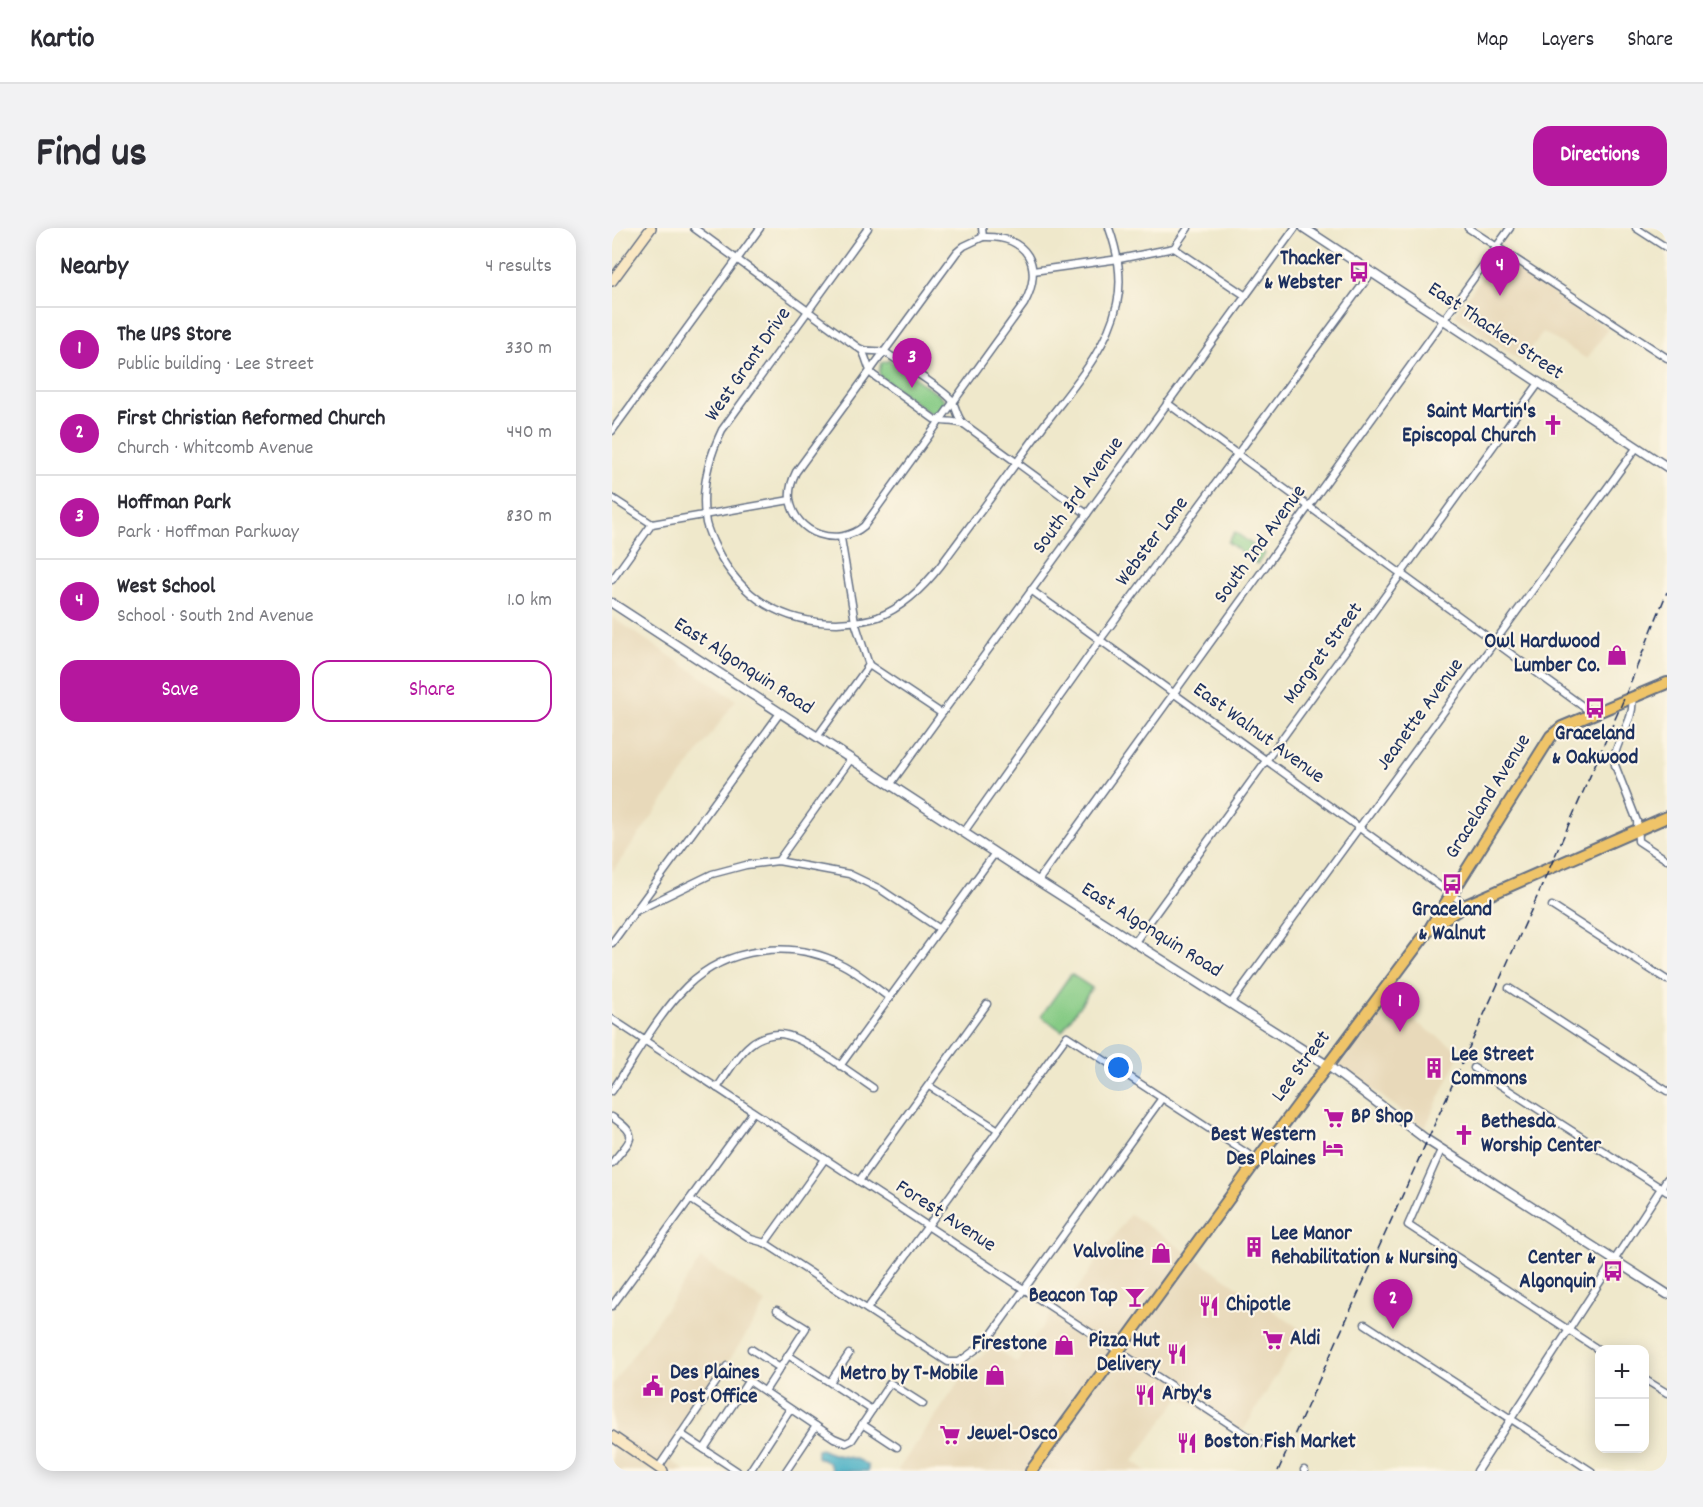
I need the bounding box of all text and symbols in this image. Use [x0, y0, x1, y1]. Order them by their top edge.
text: Kartio [30, 21, 94, 61]
text: Map [1477, 26, 1508, 56]
text: Layers [1541, 26, 1594, 56]
text: Share [1627, 26, 1673, 56]
text: Find us [36, 126, 147, 186]
button: Directions [1533, 126, 1667, 186]
place label: Thacker & Webster [1264, 245, 1343, 299]
pin: 4 [1480, 247, 1520, 296]
text: Nearby [60, 249, 128, 286]
text: 4 results [485, 253, 552, 281]
bus stop icon: Thacker & Webster [1347, 260, 1371, 284]
street label: East Thacker Street [1421, 275, 1569, 389]
street label: West Grant Drive [698, 302, 800, 428]
text: The UPS Store [117, 320, 231, 351]
text: 1 [77, 335, 82, 363]
text: 330 m [505, 335, 552, 363]
pin: 3 [892, 338, 932, 388]
text: Public building · Lee Street [117, 351, 314, 379]
place label: Saint Martin's Episcopal Church [1402, 398, 1536, 452]
text: First Christian Reformed Church [117, 404, 385, 435]
church icon: Saint Martin's Episcopal Church [1541, 413, 1565, 437]
text: 2 [75, 419, 84, 447]
text: 440 m [506, 419, 552, 447]
street label: South 3rd Avenue [1026, 431, 1132, 561]
text: Church · Whitcomb Avenue [117, 435, 313, 463]
street label: South 2nd Avenue [1207, 479, 1315, 611]
text: Hoffman Park [117, 488, 231, 519]
street label: Webster Lane [1109, 491, 1197, 593]
text: 3 [75, 503, 84, 531]
text: 830 m [506, 503, 552, 531]
text: Park · Hoffman Parkway [117, 519, 299, 547]
text: West School [117, 572, 215, 603]
text: 4 [75, 587, 84, 615]
text: 1.0 km [507, 587, 552, 615]
street label: Margret Street [1277, 597, 1371, 711]
text: School · South 2nd Avenue [117, 603, 313, 631]
street label: East Algonquin Road [667, 610, 819, 724]
place label: Owl Hardwood Lumber Co. [1484, 628, 1600, 682]
shop icon: Owl Hardwood Lumber Co. [1605, 643, 1629, 667]
street label: Jeanette Avenue [1370, 653, 1472, 777]
button: Save [60, 660, 300, 722]
button: Share [312, 660, 552, 722]
street label: East Walnut Avenue [1186, 676, 1330, 792]
bus stop icon: Graceland & Oakwood [1583, 696, 1607, 720]
place label: Graceland & Oakwood [1552, 720, 1638, 774]
street label: Graceland Avenue [1438, 729, 1540, 865]
bus stop icon: Graceland & Walnut [1440, 872, 1464, 896]
street label: East Algonquin Road [1075, 875, 1227, 987]
place label: Graceland & Walnut [1412, 896, 1492, 950]
pin: 1 [1380, 982, 1420, 1032]
street label: Lee Street [1265, 1025, 1339, 1109]
place label: Lee Street Commons [1451, 1041, 1534, 1095]
your location [1104, 1053, 1133, 1082]
building icon: Lee Street Commons [1422, 1056, 1446, 1080]
place label: BP Shop [1351, 1103, 1414, 1133]
supermarket icon: BP Shop [1322, 1106, 1346, 1130]
place label: Bethesda Worship Center [1481, 1108, 1602, 1162]
place label: Best Western Des Plaines [1211, 1121, 1316, 1175]
church icon: Bethesda Worship Center [1452, 1123, 1476, 1147]
hotel icon: Best Western Des Plaines [1321, 1136, 1345, 1160]
street label: Forest Avenue [889, 1173, 1001, 1261]
place label: Lee Manor Rehabilitation & Nursing [1271, 1220, 1458, 1274]
building icon: Lee Manor Rehabilitation & Nursing [1242, 1235, 1266, 1259]
place label: Valvoline [1073, 1238, 1144, 1268]
shop icon: Valvoline [1149, 1241, 1173, 1265]
place label: Center & Algonquin [1519, 1244, 1596, 1298]
bus stop icon: Center & Algonquin [1601, 1259, 1625, 1283]
pin: 2 [1374, 1280, 1412, 1329]
place label: Beacon Tap [1029, 1282, 1118, 1312]
bar icon: Beacon Tap [1123, 1285, 1147, 1309]
place label: Chipotle [1226, 1291, 1291, 1321]
restaurant icon: Chipotle [1197, 1294, 1221, 1318]
place label: Aldi [1290, 1325, 1320, 1355]
place label: Pizza Hut Delivery [1088, 1327, 1161, 1381]
supermarket icon: Aldi [1261, 1328, 1285, 1352]
place label: Firestone [972, 1330, 1047, 1360]
shop icon: Firestone [1052, 1333, 1076, 1357]
restaurant icon: Pizza Hut Delivery [1165, 1342, 1189, 1366]
map controls [1595, 1345, 1649, 1453]
button: + [1595, 1345, 1649, 1399]
place label: Des Plaines Post Office [670, 1359, 760, 1413]
place label: Metro by T-Mobile [840, 1360, 978, 1390]
shop icon: Metro by T-Mobile [983, 1363, 1007, 1387]
public building icon: Des Plaines Post Office [641, 1374, 665, 1398]
place label: Arby's [1162, 1380, 1212, 1410]
restaurant icon: Arby's [1133, 1383, 1157, 1407]
button: − [1595, 1399, 1649, 1453]
place label: Jewel-Osco [967, 1420, 1058, 1450]
supermarket icon: Jewel-Osco [938, 1423, 962, 1447]
place label: Boston Fish Market [1204, 1428, 1356, 1458]
restaurant icon: Boston Fish Market [1175, 1431, 1199, 1455]

